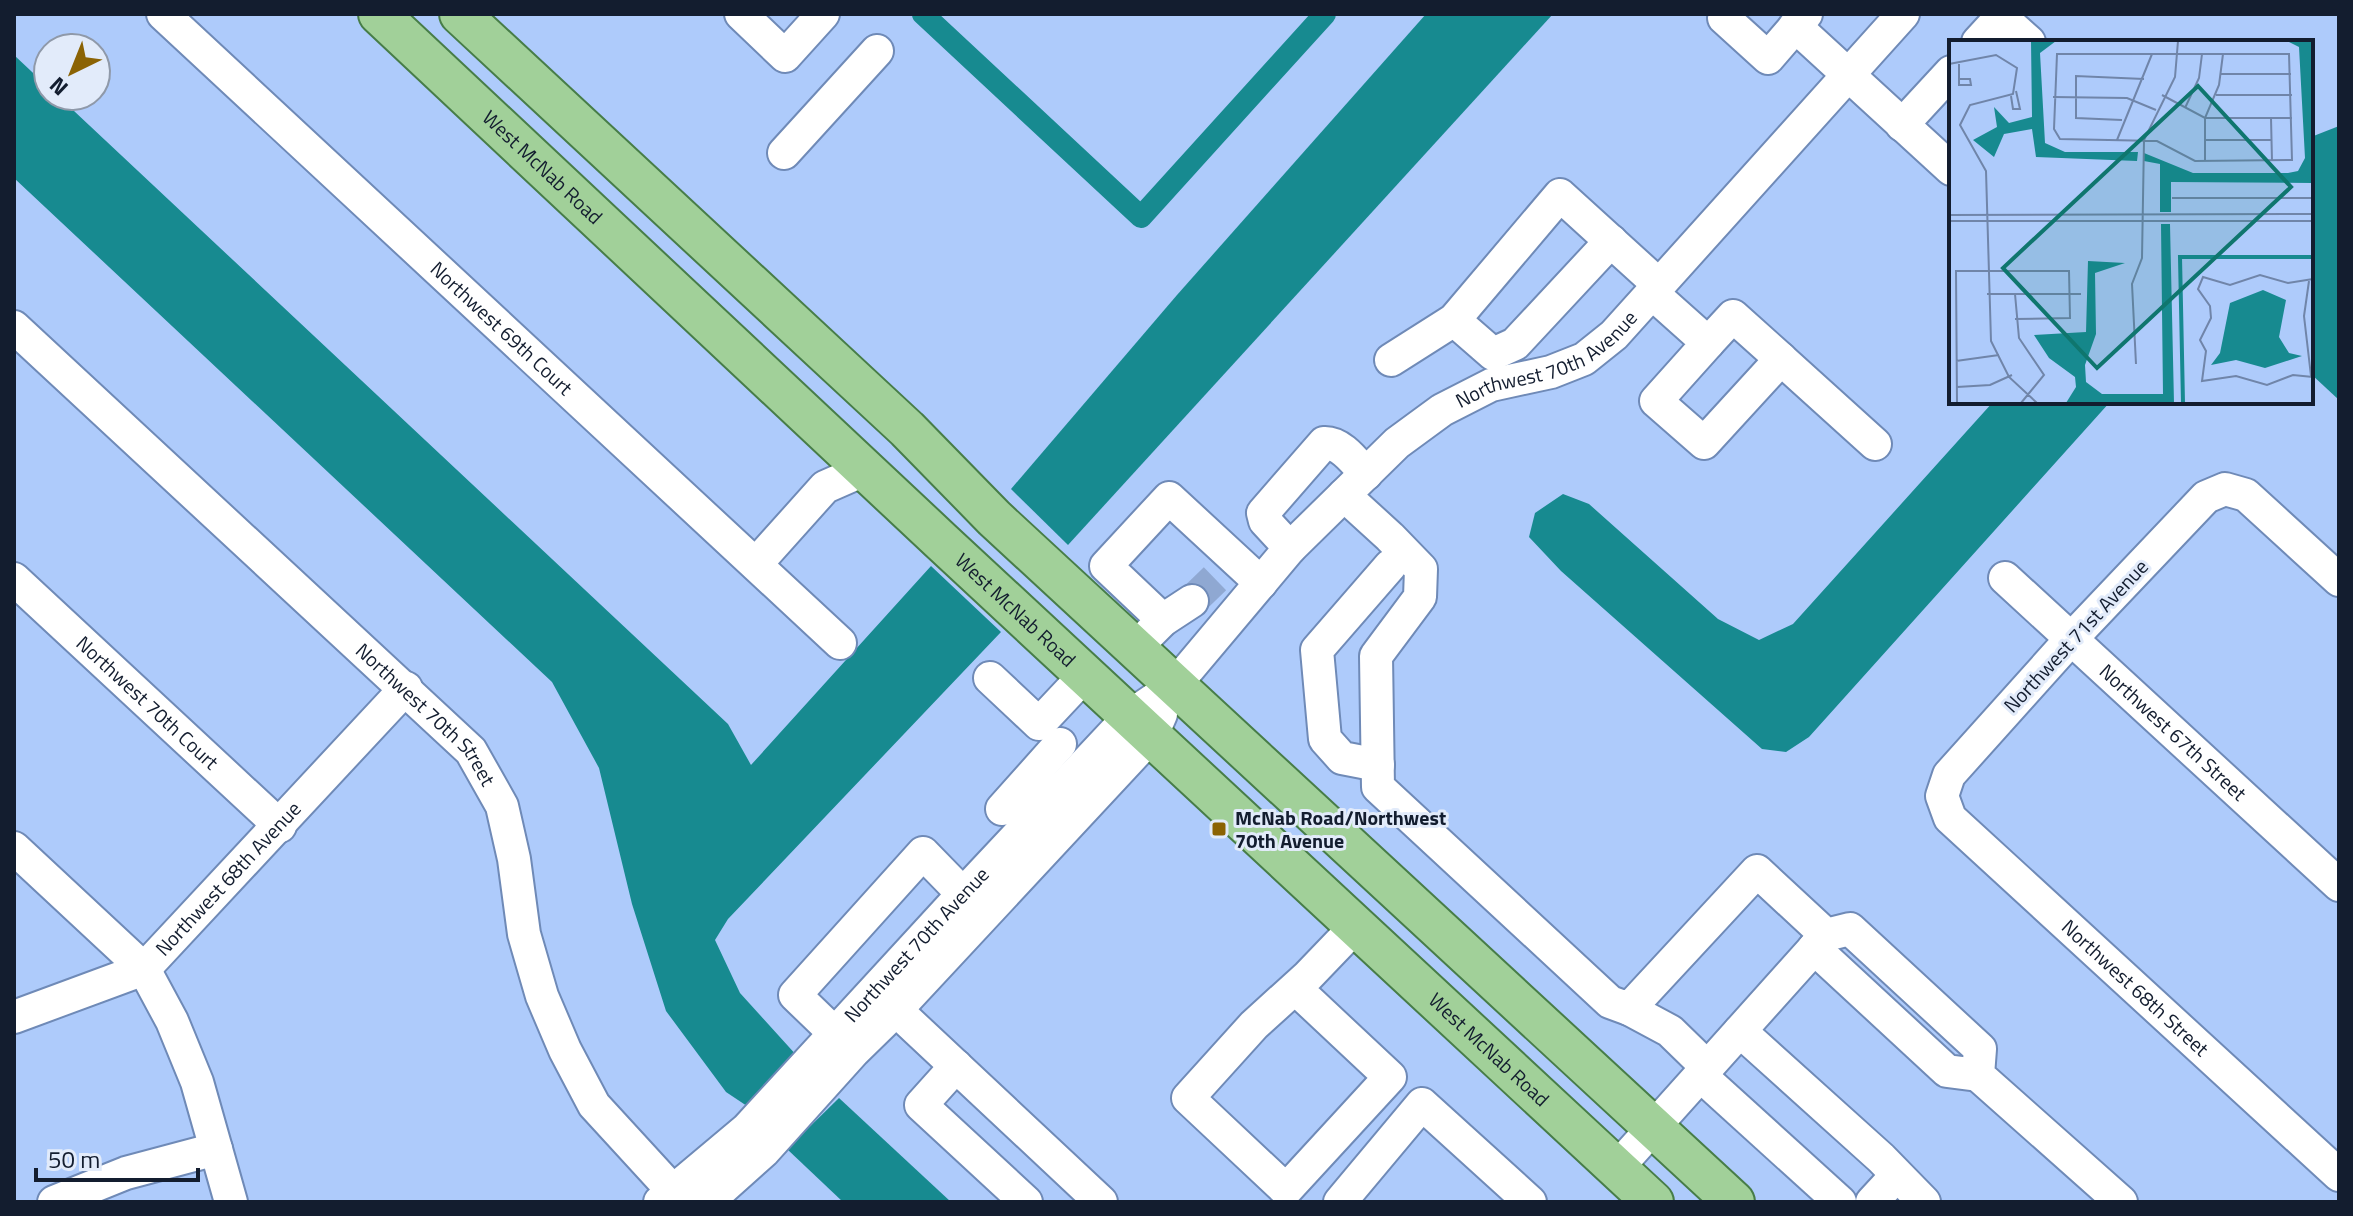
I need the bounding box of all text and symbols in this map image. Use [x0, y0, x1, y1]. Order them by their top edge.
north arrow [32, 32, 112, 112]
inset map [1949, 40, 2313, 404]
text: N [41, 69, 76, 104]
street label: West McNab Road [475, 102, 610, 231]
street label: Northwest 69th Court [423, 254, 580, 402]
street label: Northwest 70th Avenue [1450, 303, 1644, 416]
street label: West McNab Road [948, 545, 1083, 674]
street label: Northwest 71st Avenue [1996, 552, 2155, 719]
street label: Northwest 70th Court [69, 628, 226, 777]
street label: Northwest 70th Street [349, 635, 504, 791]
street label: Northwest 67th Street [2092, 656, 2254, 808]
street label: Northwest 68th Avenue [148, 794, 308, 963]
place label: McNab Road/Northwest 70th Avenue [1235, 802, 1446, 856]
marker: McNab Road/Northwest 70th Avenue [1210, 820, 1228, 838]
street label: Northwest 70th Avenue [836, 860, 996, 1029]
street label: Northwest 68th Street [2055, 912, 2216, 1064]
street label: West McNab Road [1422, 985, 1557, 1113]
scale bar [36, 1132, 198, 1182]
text: 50 m [48, 1141, 100, 1177]

